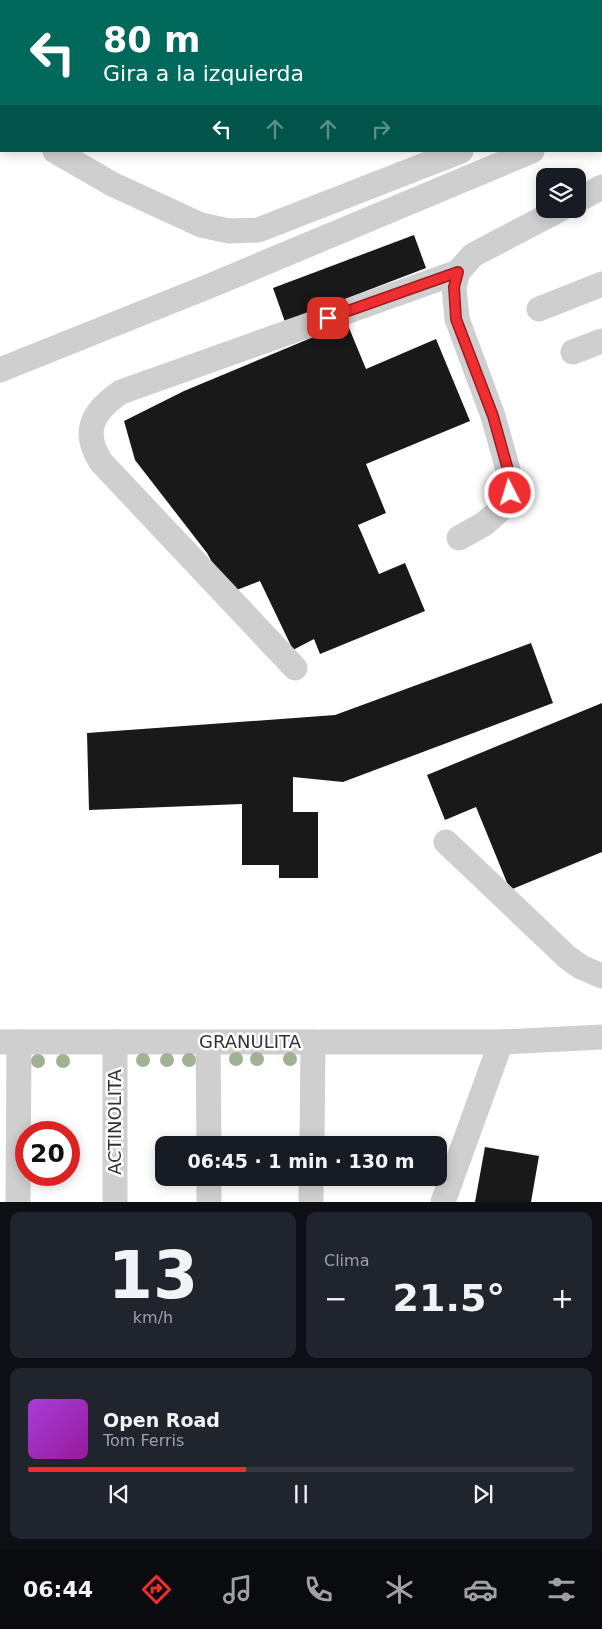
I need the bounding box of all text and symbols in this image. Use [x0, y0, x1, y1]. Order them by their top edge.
icon: left [20, 20, 85, 85]
text: 80 m [103, 20, 200, 60]
text: Gira a la izquierda [103, 61, 304, 86]
icon: left [208, 115, 236, 143]
icon: ahead [261, 115, 289, 143]
icon: ahead [314, 115, 342, 143]
icon: right [367, 115, 395, 143]
map controls [536, 168, 586, 218]
button: layers [536, 168, 586, 218]
pin [307, 297, 349, 339]
icon: arrive [314, 304, 342, 332]
position arrow [483, 466, 535, 518]
street label: GRANULITA [199, 1031, 302, 1052]
street label: ACTINOLITA [104, 1068, 125, 1175]
speed limit sign: 20 [15, 1121, 80, 1186]
text: 06:45 · 1 min · 130 m [187, 1150, 415, 1172]
text: 13 [108, 1238, 198, 1313]
text: Clima [324, 1251, 369, 1270]
text: 21.5° [393, 1276, 505, 1320]
text: − [324, 1282, 347, 1315]
text: + [551, 1282, 574, 1315]
text: km/h [133, 1308, 173, 1327]
text: Open Road [103, 1409, 220, 1431]
text: Tom Ferris [103, 1431, 184, 1450]
icon: previous [105, 1480, 133, 1508]
icon: pause [287, 1480, 315, 1508]
icon: next [469, 1480, 497, 1508]
icon: directions [139, 1572, 174, 1607]
icon: music [220, 1572, 255, 1607]
icon: phone [301, 1572, 336, 1607]
icon: climate [382, 1572, 417, 1607]
icon: car [463, 1572, 498, 1607]
icon: filters [544, 1572, 579, 1607]
text: 06:44 [23, 1577, 93, 1602]

